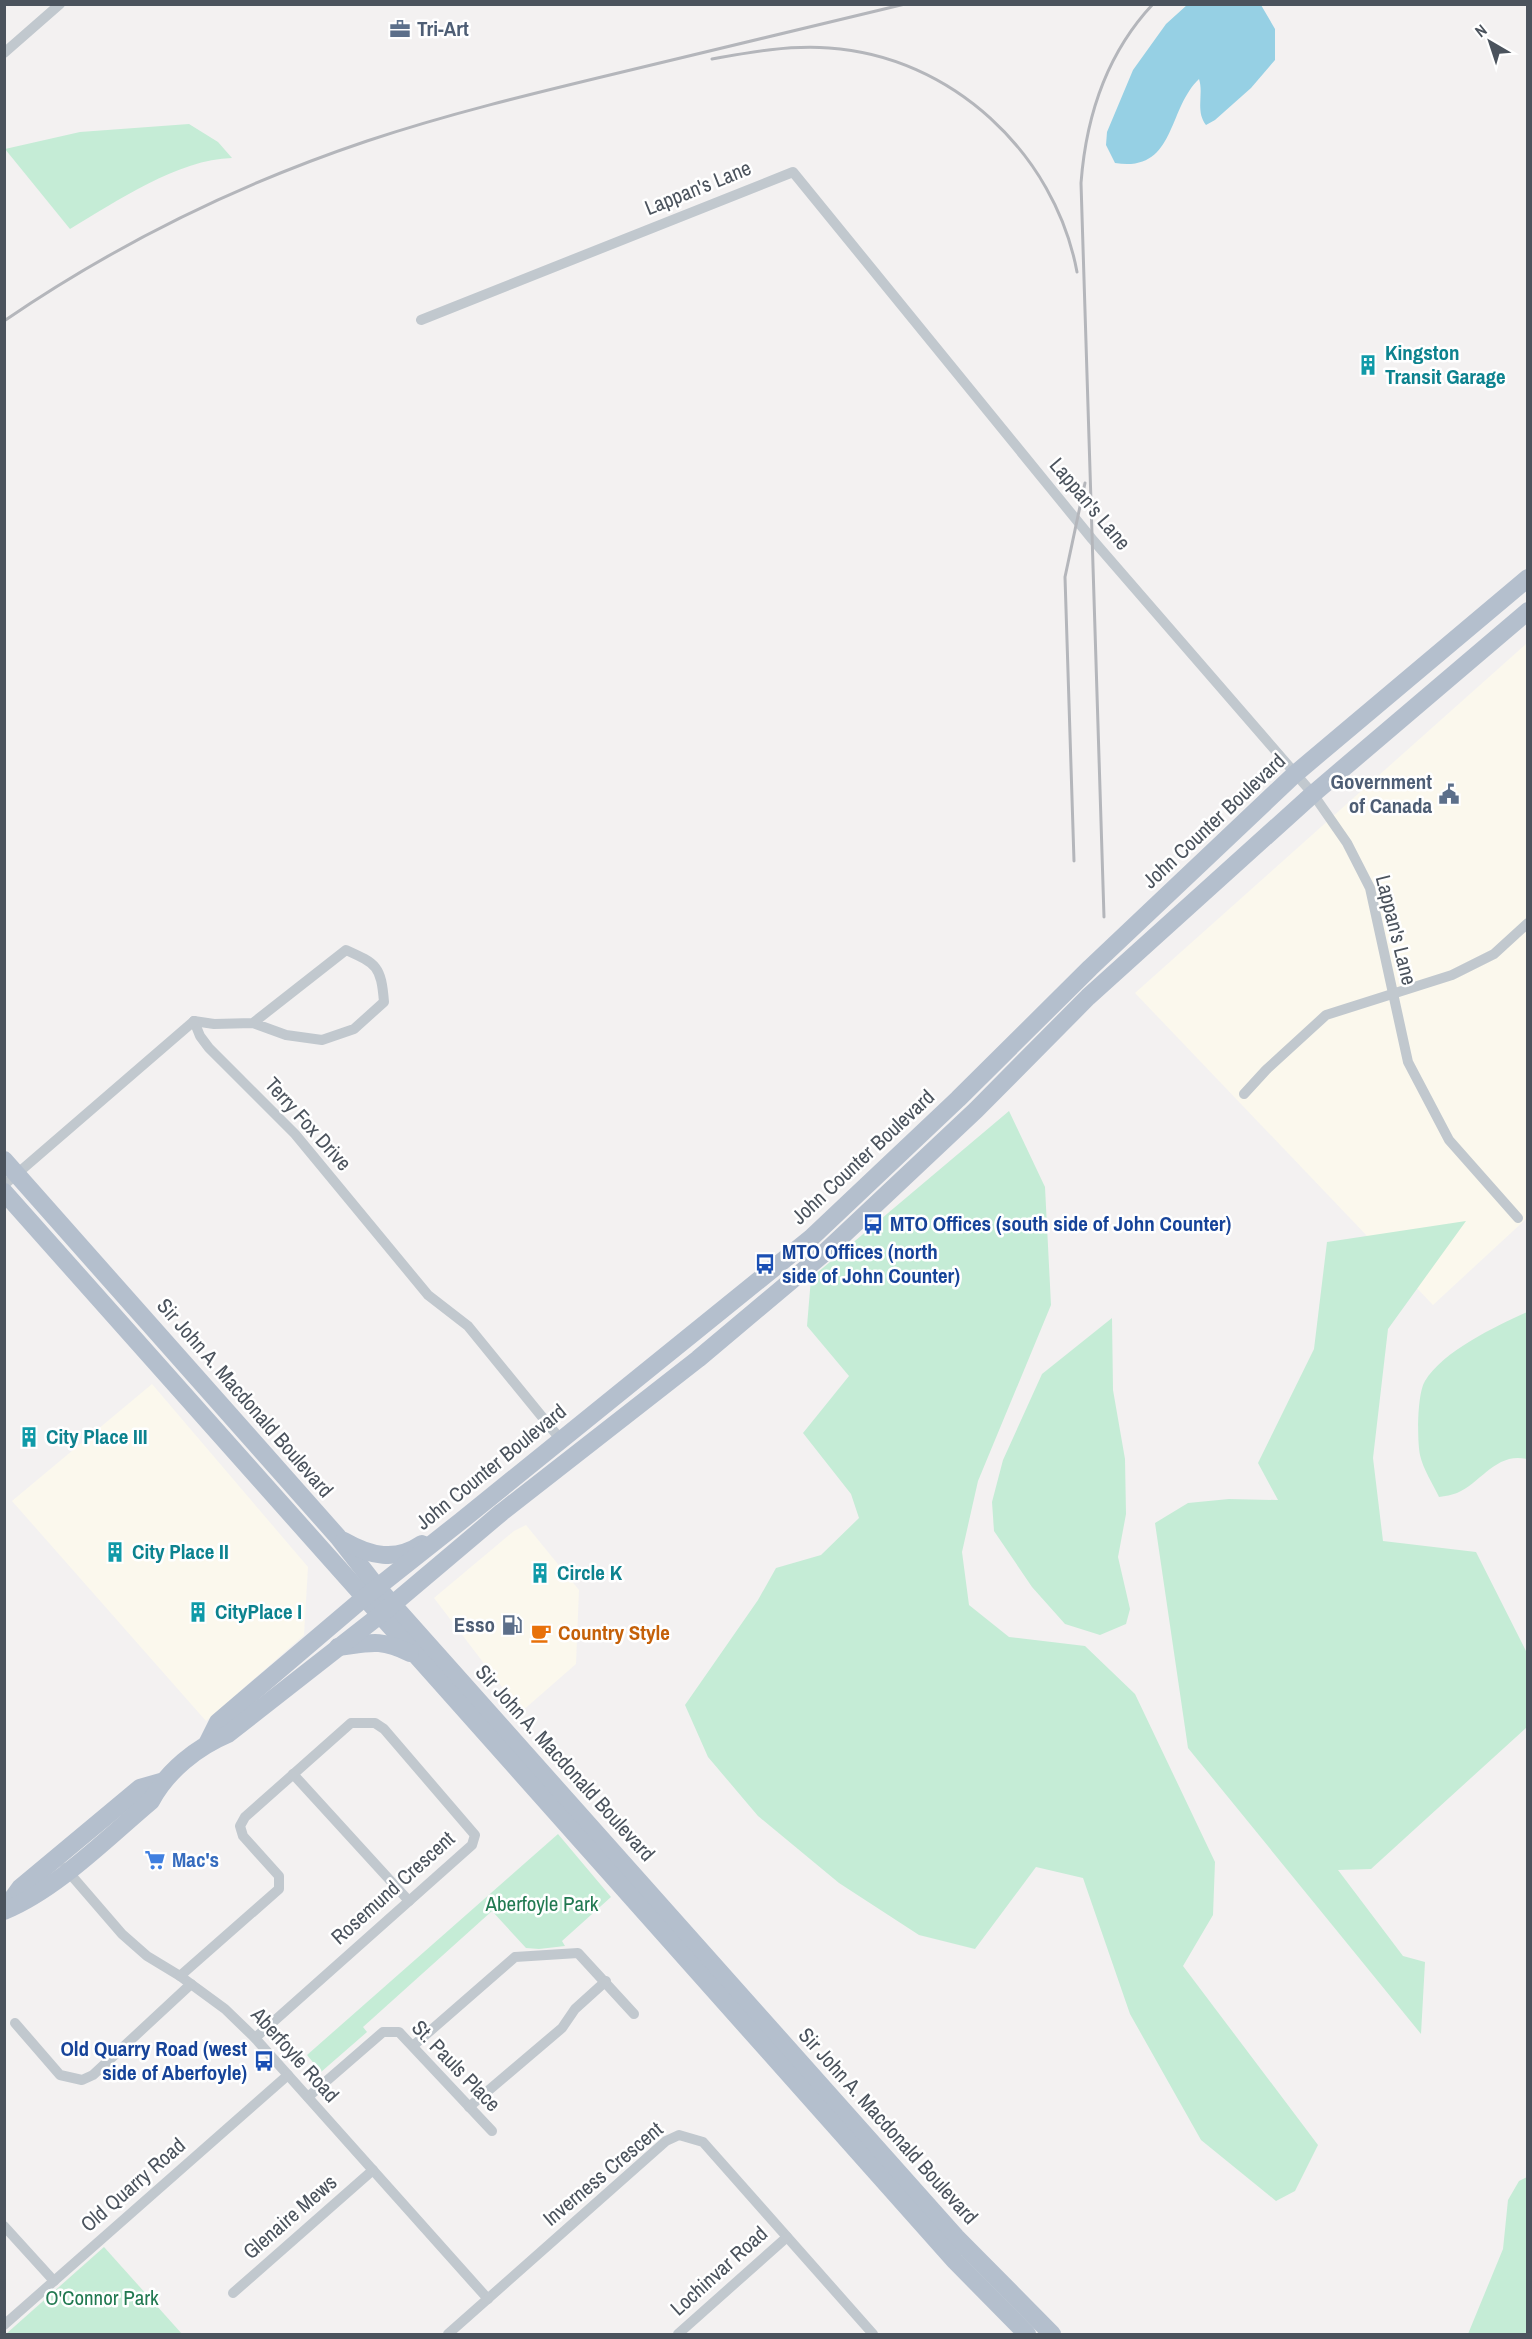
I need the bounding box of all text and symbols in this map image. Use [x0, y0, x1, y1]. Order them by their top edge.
north arrow [1460, 12, 1520, 72]
place label: Tri-Art [417, 14, 469, 43]
office icon: Tri-Art [388, 17, 412, 41]
text: N [1470, 19, 1491, 42]
street label: Lappan's Lane [640, 153, 755, 222]
place label: Kingston Transit Garage [1385, 338, 1506, 391]
building icon: Kingston Transit Garage [1356, 353, 1380, 377]
street label: Lappan's Lane [1043, 451, 1138, 556]
street label: John Counter Boulevard [1136, 747, 1291, 895]
place label: Government of Canada [1331, 767, 1432, 820]
public building icon: Government of Canada [1437, 782, 1461, 806]
street label: Lappan's Lane [1369, 872, 1424, 988]
street label: Terry Fox Drive [259, 1071, 358, 1177]
street label: John Counter Boulevard [785, 1083, 940, 1231]
place label: MTO Offices (south side of John Counter) [890, 1209, 1232, 1238]
bus stop icon: MTO Offices (south side of John Counter) [861, 1212, 885, 1236]
place label: MTO Offices (north side of John Counter) [782, 1237, 960, 1290]
bus stop icon: MTO Offices (north side of John Counter) [753, 1252, 777, 1276]
street label: Sir John A. Macdonald Boulevard [151, 1292, 340, 1504]
street label: John Counter Boulevard [409, 1397, 572, 1536]
place label: City Place III [46, 1422, 147, 1451]
building icon: City Place III [17, 1425, 41, 1449]
place label: City Place II [132, 1537, 229, 1566]
building icon: City Place II [103, 1540, 127, 1564]
place label: Circle K [557, 1558, 623, 1587]
building icon: Circle K [528, 1561, 552, 1585]
place label: CityPlace I [215, 1597, 302, 1626]
building icon: CityPlace I [186, 1600, 210, 1624]
place label: Esso [454, 1610, 495, 1639]
fuel station icon: Esso [500, 1613, 524, 1637]
place label: Country Style [558, 1618, 670, 1647]
cafe icon: Country Style [529, 1621, 553, 1645]
street label: Sir John A. Macdonald Boulevard [469, 1658, 662, 1867]
street label: Rosemund Crescent [325, 1824, 461, 1951]
place label: Mac's [172, 1845, 219, 1874]
supermarket icon: Mac's [143, 1848, 167, 1872]
park label: Aberfoyle Park [485, 1889, 599, 1918]
street label: Aberfoyle Road [244, 2000, 346, 2108]
street label: St. Pauls Place [405, 2014, 507, 2118]
street label: Sir John A. Macdonald Boulevard [792, 2021, 985, 2230]
place label: Old Quarry Road (west side of Aberfoyle) [60, 2034, 247, 2087]
bus stop icon: Old Quarry Road (west side of Aberfoyle) [252, 2049, 276, 2073]
street label: Inverness Crescent [537, 2115, 669, 2232]
street label: Old Quarry Road [74, 2131, 191, 2238]
street label: Glenaire Mews [236, 2168, 343, 2266]
street label: Lochinvar Road [664, 2219, 774, 2322]
park label: O'Connor Park [45, 2283, 159, 2312]

